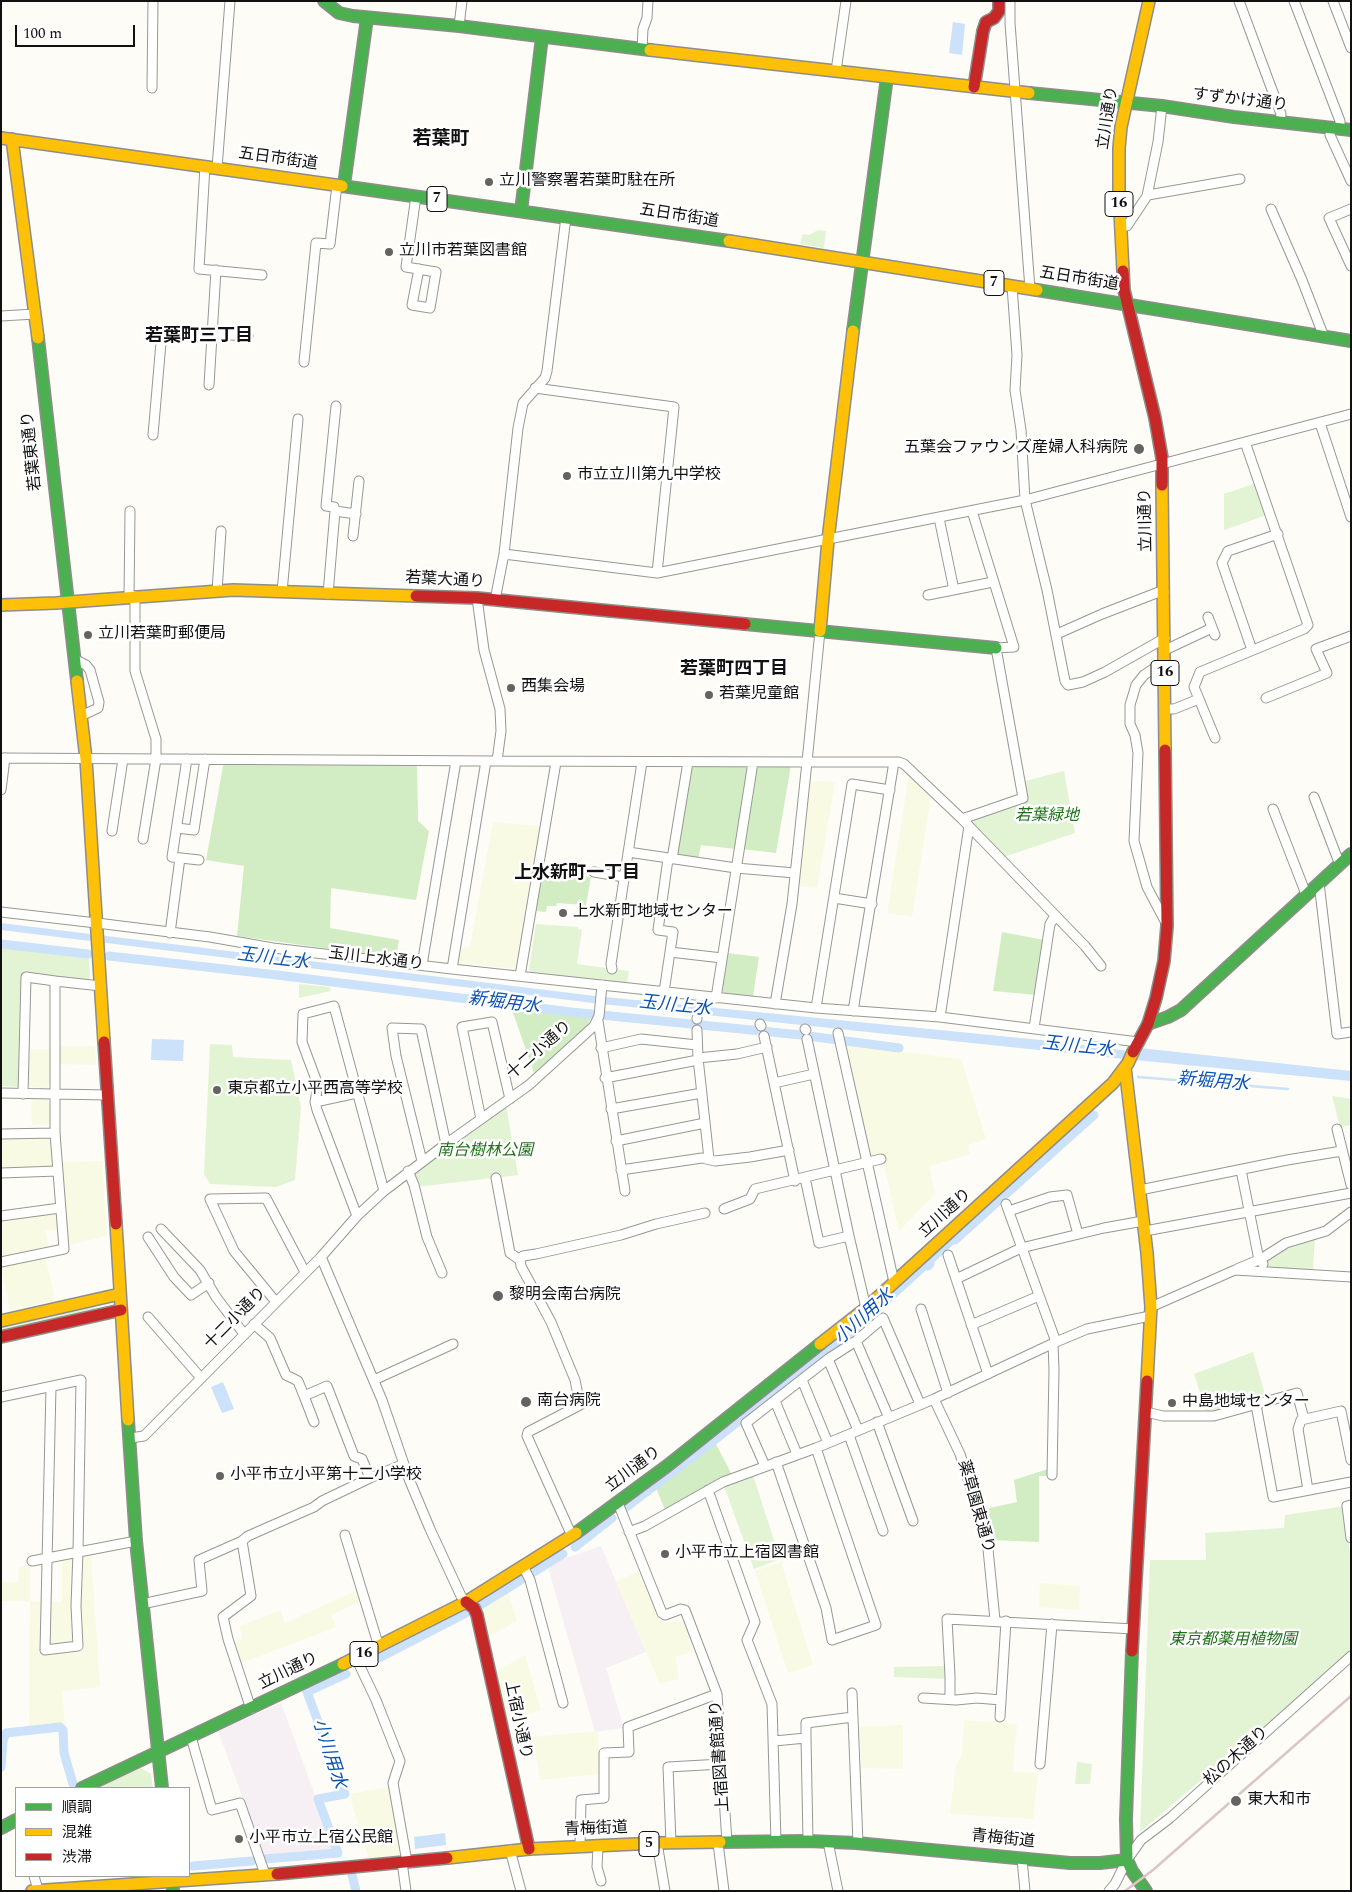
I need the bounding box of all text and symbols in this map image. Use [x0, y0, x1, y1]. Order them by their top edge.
scale bar [18, 15, 138, 47]
text: 100 m [23, 22, 62, 45]
street label: 立川通り [1095, 85, 1123, 151]
street label: すずかけ通り [1191, 86, 1289, 116]
district label: 若葉町 [413, 129, 469, 151]
street label: 五日市街道 [237, 145, 319, 175]
place label: 立川警察署若葉町駐在所 [499, 172, 675, 192]
marker: 立川警察署若葉町駐在所 [483, 176, 495, 188]
road number: 7 [427, 186, 447, 212]
road number: 16 [1105, 192, 1133, 216]
street label: 五日市街道 [638, 201, 720, 233]
place label: 立川市若葉図書館 [399, 242, 527, 262]
marker: 立川市若葉図書館 [383, 246, 395, 258]
street label: 五日市街道 [1038, 264, 1120, 296]
road number: 7 [984, 270, 1004, 296]
district label: 若葉町三丁目 [145, 326, 253, 348]
street label: 若葉東通り [19, 410, 47, 492]
place label: 五葉会ファウンズ産婦人科病院 [904, 439, 1128, 459]
marker: 五葉会ファウンズ産婦人科病院 [1132, 442, 1146, 456]
place label: 市立立川第九中学校 [577, 466, 721, 486]
marker: 市立立川第九中学校 [561, 470, 573, 482]
street label: 立川通り [1137, 488, 1157, 552]
street label: 若葉大通り [405, 569, 485, 593]
place label: 立川若葉町郵便局 [98, 625, 226, 645]
marker: 立川若葉町郵便局 [82, 629, 94, 641]
district label: 若葉町四丁目 [680, 659, 788, 681]
road number: 16 [1151, 660, 1179, 686]
place label: 西集会場 [521, 678, 585, 698]
marker: 西集会場 [505, 682, 517, 694]
place label: 若葉児童館 [719, 685, 799, 705]
marker: 若葉児童館 [703, 689, 715, 701]
park label: 若葉緑地 [1015, 807, 1079, 827]
district label: 上水新町一丁目 [514, 863, 640, 885]
place label: 上水新町地域センター [573, 903, 733, 923]
marker: 上水新町地域センター [557, 907, 569, 919]
water label: 玉川上水 [236, 945, 310, 975]
street label: 玉川上水通り [327, 945, 425, 975]
water label: 新堀用水 [467, 989, 541, 1019]
water label: 玉川上水 [638, 992, 712, 1022]
street label: 十二小通り [504, 1018, 576, 1084]
water label: 玉川上水 [1041, 1033, 1115, 1063]
water label: 新堀用水 [1176, 1069, 1250, 1097]
place label: 東京都立小平西高等学校 [227, 1080, 403, 1100]
marker: 東京都立小平西高等学校 [211, 1084, 223, 1096]
park label: 南台樹林公園 [437, 1142, 533, 1162]
street label: 立川通り [916, 1185, 976, 1243]
street label: 十二小通り [201, 1284, 271, 1354]
place label: 黎明会南台病院 [509, 1286, 621, 1306]
water label: 小川用水 [831, 1286, 899, 1350]
marker: 黎明会南台病院 [491, 1289, 505, 1303]
place label: 南台病院 [537, 1392, 601, 1412]
place label: 中島地域センター [1182, 1393, 1310, 1413]
marker: 南台病院 [519, 1395, 533, 1409]
marker: 中島地域センター [1166, 1397, 1178, 1409]
street label: 立川通り [603, 1443, 665, 1497]
street label: 薬草園東通り [953, 1458, 997, 1556]
place label: 小平市立小平第十二小学校 [230, 1466, 422, 1486]
marker: 小平市立小平第十二小学校 [214, 1470, 226, 1482]
place label: 小平市立上宿図書館 [675, 1544, 819, 1564]
marker: 小平市立上宿図書館 [659, 1548, 671, 1560]
park label: 東京都薬用植物園 [1169, 1631, 1297, 1651]
road number: 16 [350, 1642, 378, 1666]
street label: 立川通り [256, 1649, 322, 1695]
street label: 上宿小通り [499, 1679, 535, 1761]
street label: 上宿図書館通り [708, 1699, 734, 1813]
water label: 小川用水 [307, 1716, 349, 1792]
street label: 松の木通り [1201, 1723, 1273, 1791]
legend [15, 1787, 190, 1877]
place label: 東大和市 [1247, 1791, 1311, 1811]
marker: 東大和市 [1229, 1794, 1243, 1808]
text: 順調 [62, 1796, 92, 1819]
street label: 青梅街道 [564, 1819, 628, 1841]
text: 混雑 [62, 1821, 92, 1844]
street label: 青梅街道 [970, 1827, 1036, 1853]
place label: 小平市立上宿公民館 [249, 1829, 393, 1849]
road number: 5 [639, 1832, 659, 1856]
marker: 小平市立上宿公民館 [233, 1833, 245, 1845]
text: 渋滞 [62, 1846, 92, 1869]

